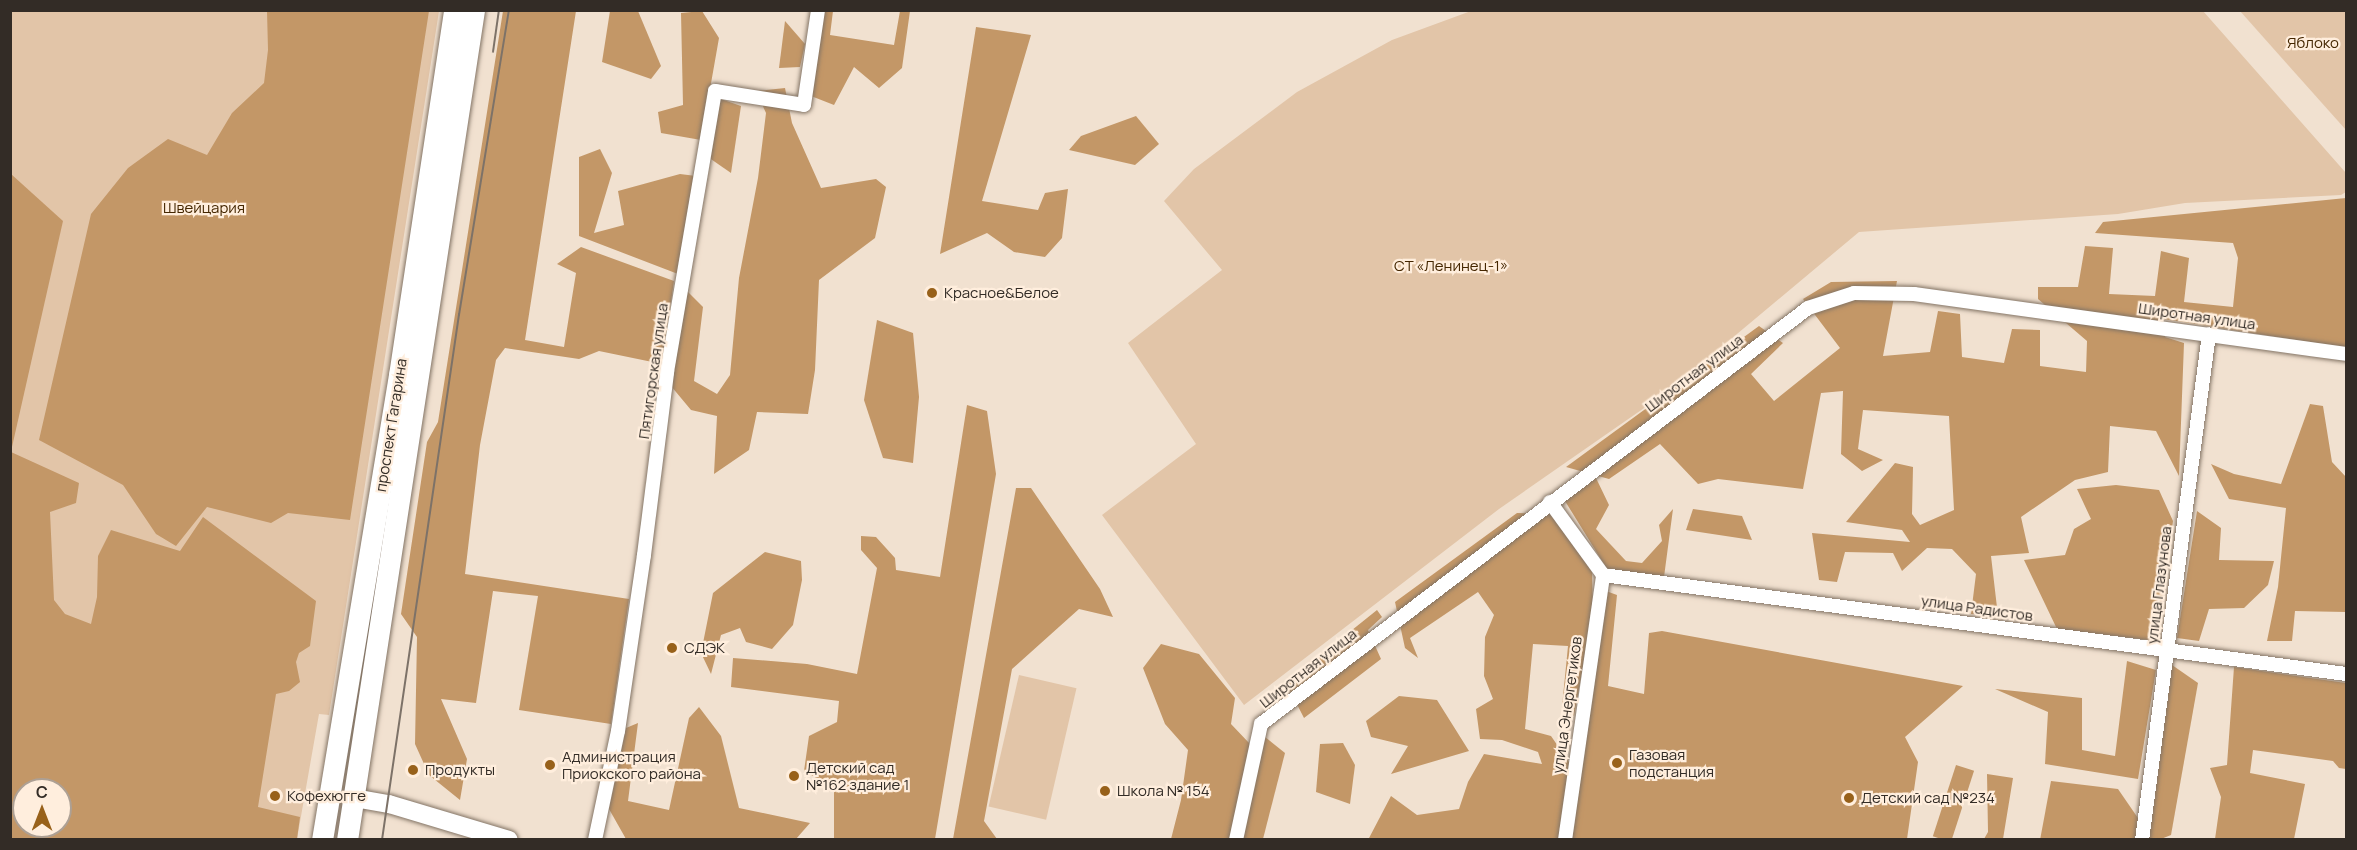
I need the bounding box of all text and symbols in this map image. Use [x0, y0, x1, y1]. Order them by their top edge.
park label: Яблоко [2287, 34, 2339, 52]
park label: Швейцария [163, 199, 245, 217]
park label: СТ «Ленинец-1» [1394, 257, 1508, 275]
place label: Красное&Белое [944, 284, 1059, 302]
marker: Красное&Белое [925, 286, 939, 300]
street label: Широтная улица [2137, 299, 2257, 333]
street label: Пятигорская улица [635, 302, 671, 440]
street label: Широтная улица [1641, 330, 1747, 416]
street label: проспект Гагарина [372, 357, 410, 493]
street label: улица Глазунова [2143, 525, 2175, 645]
street label: улица Радистов [1920, 591, 2034, 625]
street label: Широтная улица [1256, 625, 1360, 711]
street label: улица Энергетиков [1548, 635, 1586, 775]
place label: СДЭК [684, 639, 725, 657]
marker: СДЭК [665, 641, 679, 655]
place label: Газовая подстанция [1629, 745, 1714, 780]
place label: Администрация Приокского района [562, 747, 701, 782]
marker: Газовая подстанция [1610, 756, 1624, 770]
marker: Администрация Приокского района [543, 758, 557, 772]
place label: Детский сад №162 здание 1 [806, 758, 909, 793]
place label: Продукты [425, 761, 495, 779]
marker: Продукты [406, 763, 420, 777]
marker: Детский сад №162 здание 1 [787, 769, 801, 783]
north arrow [12, 778, 72, 838]
text: С [36, 781, 48, 803]
place label: Школа № 154 [1117, 782, 1210, 800]
marker: Школа № 154 [1098, 784, 1112, 798]
place label: Кофехюгге [287, 787, 366, 805]
marker: Кофехюгге [268, 789, 282, 803]
place label: Детский сад №234 [1861, 789, 1995, 807]
marker: Детский сад №234 [1842, 791, 1856, 805]

